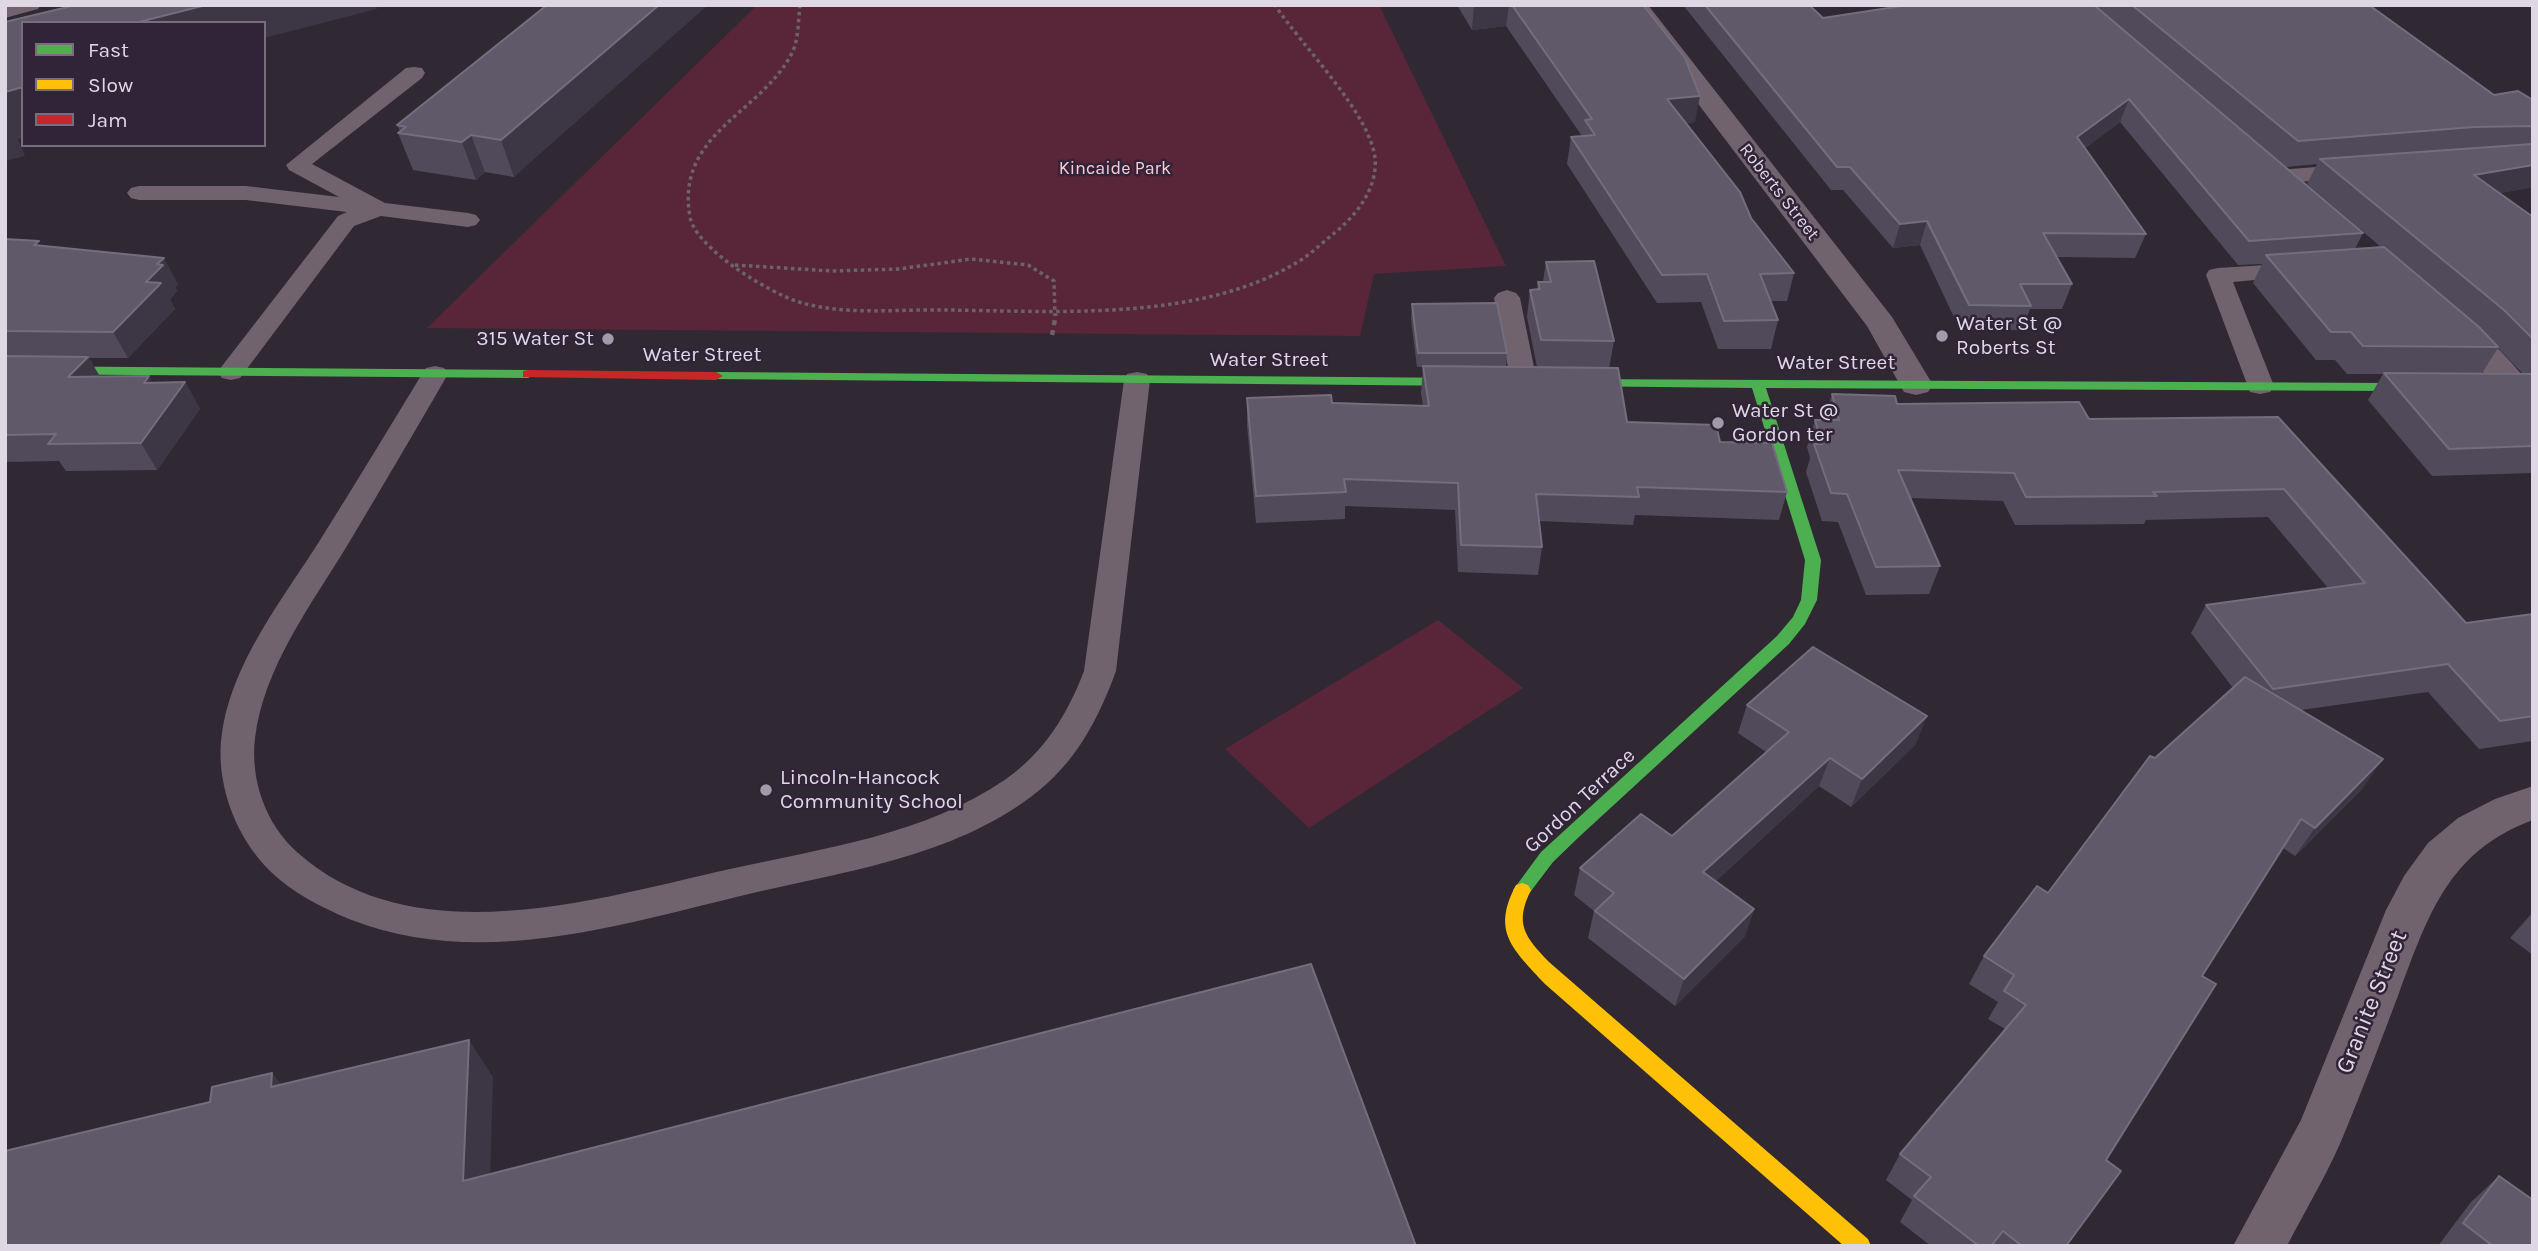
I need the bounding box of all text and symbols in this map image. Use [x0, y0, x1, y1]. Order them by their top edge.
legend [21, 21, 266, 147]
text: Fast [88, 38, 129, 62]
text: Slow [88, 73, 133, 97]
text: Jam [88, 108, 128, 132]
street label: Roberts Street [1734, 139, 1824, 245]
park label: Kincaide Park [1059, 158, 1171, 180]
place label: Water St @ Roberts St [1956, 311, 2062, 361]
place label: 315 Water St [476, 326, 594, 352]
marker: Water St @ Roberts St [1934, 328, 1950, 344]
marker: 315 Water St [600, 331, 616, 347]
street label: Water Street [643, 342, 761, 368]
street label: Water Street [1210, 347, 1328, 373]
street label: Water Street [1777, 350, 1895, 376]
place label: Water St @ Gordon ter [1732, 398, 1838, 448]
marker: Water St @ Gordon ter [1710, 415, 1726, 431]
street label: Gordon Terrace [1519, 743, 1641, 859]
place label: Lincoln-Hancock Community School [780, 765, 963, 815]
marker: Lincoln-Hancock Community School [758, 782, 774, 798]
street label: Granite Street [2330, 926, 2414, 1078]

